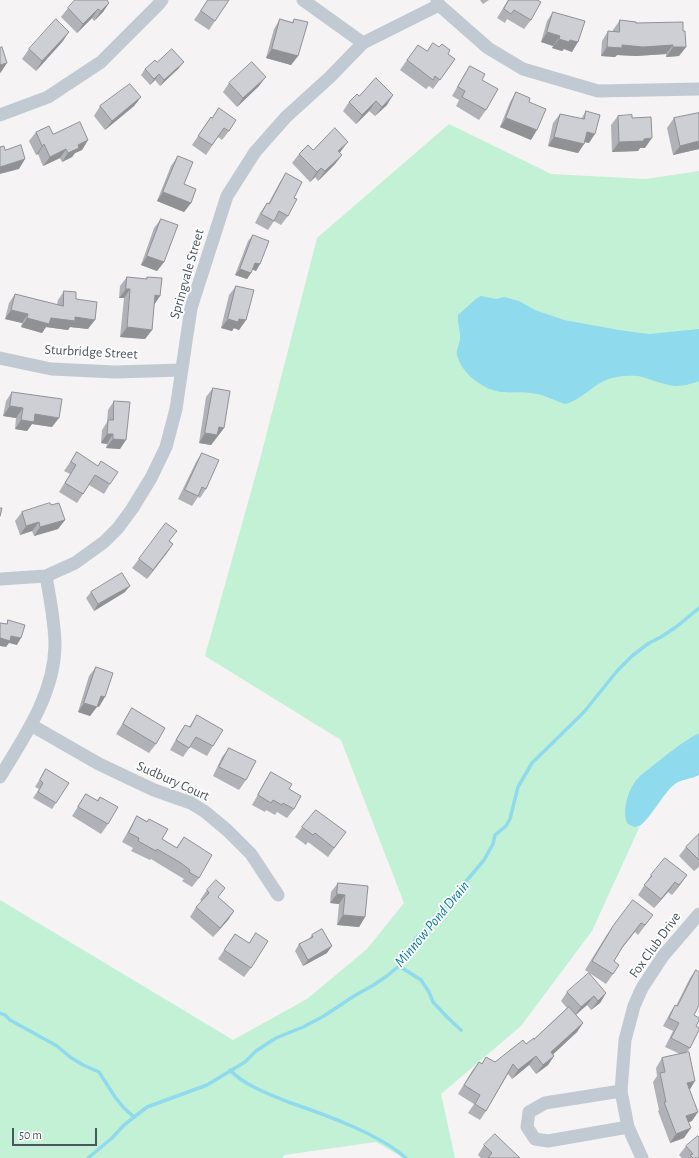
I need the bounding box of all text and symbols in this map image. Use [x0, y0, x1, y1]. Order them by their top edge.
street label: Springvale Street [166, 227, 208, 321]
street label: Sturbridge Street [44, 341, 138, 363]
street label: Sudbury Court [134, 757, 212, 805]
water label: Minnow Pond Drain [391, 877, 473, 971]
street label: Fox Club Drive [626, 909, 684, 981]
scale bar [14, 1120, 99, 1146]
text: 50 m [19, 1129, 42, 1141]

